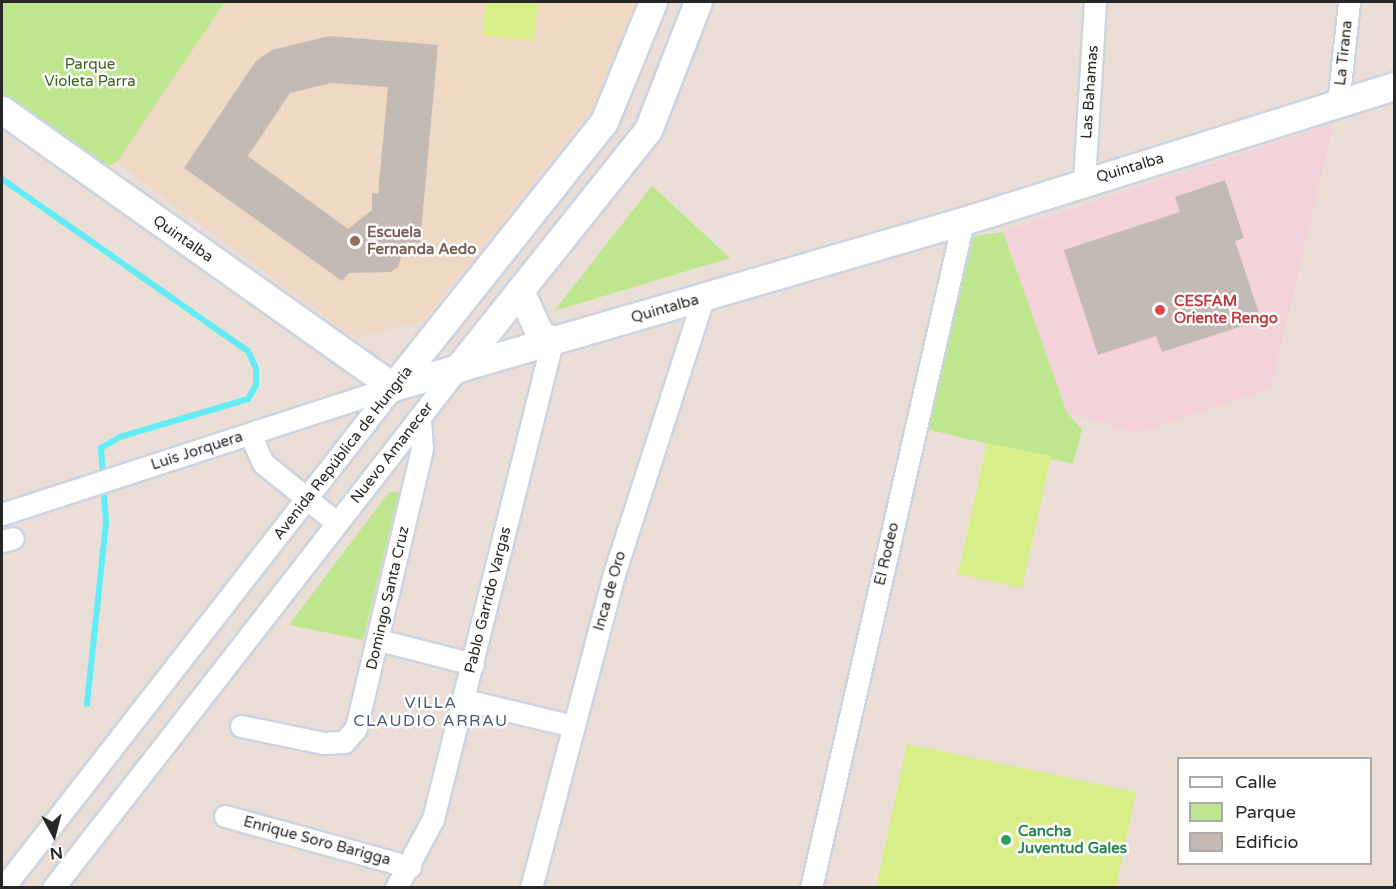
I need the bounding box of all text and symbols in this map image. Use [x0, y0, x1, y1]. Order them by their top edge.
street label: La Tirana [1332, 20, 1356, 86]
street label: Las Bahamas [1078, 45, 1102, 139]
park label: Parque Violeta Parra [44, 55, 136, 90]
street label: Quintalba [1094, 149, 1166, 187]
street label: Quintalba [149, 212, 217, 266]
place label: Escuela Fernanda Aedo [367, 223, 476, 258]
marker: Escuela Fernanda Aedo [348, 234, 362, 248]
street label: Quintalba [629, 291, 701, 327]
place label: CESFAM Oriente Rengo [1174, 292, 1278, 327]
marker: CESFAM Oriente Rengo [1151, 301, 1169, 319]
street label: Avenida República de Hungría [270, 363, 416, 543]
street label: Nuevo Amanecer [347, 399, 437, 507]
street label: Luis Jorquera [149, 428, 245, 474]
street label: El Rodeo [871, 521, 903, 587]
street label: Domingo Santa Cruz [363, 525, 413, 671]
street label: Pablo Garrido Vargas [461, 525, 515, 675]
street label: Inca de Oro [590, 549, 630, 633]
district label: VILLA CLAUDIO ARRAU [353, 693, 509, 731]
legend [1177, 757, 1372, 865]
text: Calle [1235, 771, 1277, 793]
text: Parque [1235, 801, 1296, 823]
north arrow [24, 805, 84, 865]
street label: Enrique Soro Barigga [241, 813, 393, 869]
place label: Cancha Juventud Gales [1018, 822, 1127, 857]
text: Edificio [1235, 831, 1299, 853]
marker: Cancha Juventud Gales [999, 833, 1013, 847]
text: N [49, 842, 64, 864]

